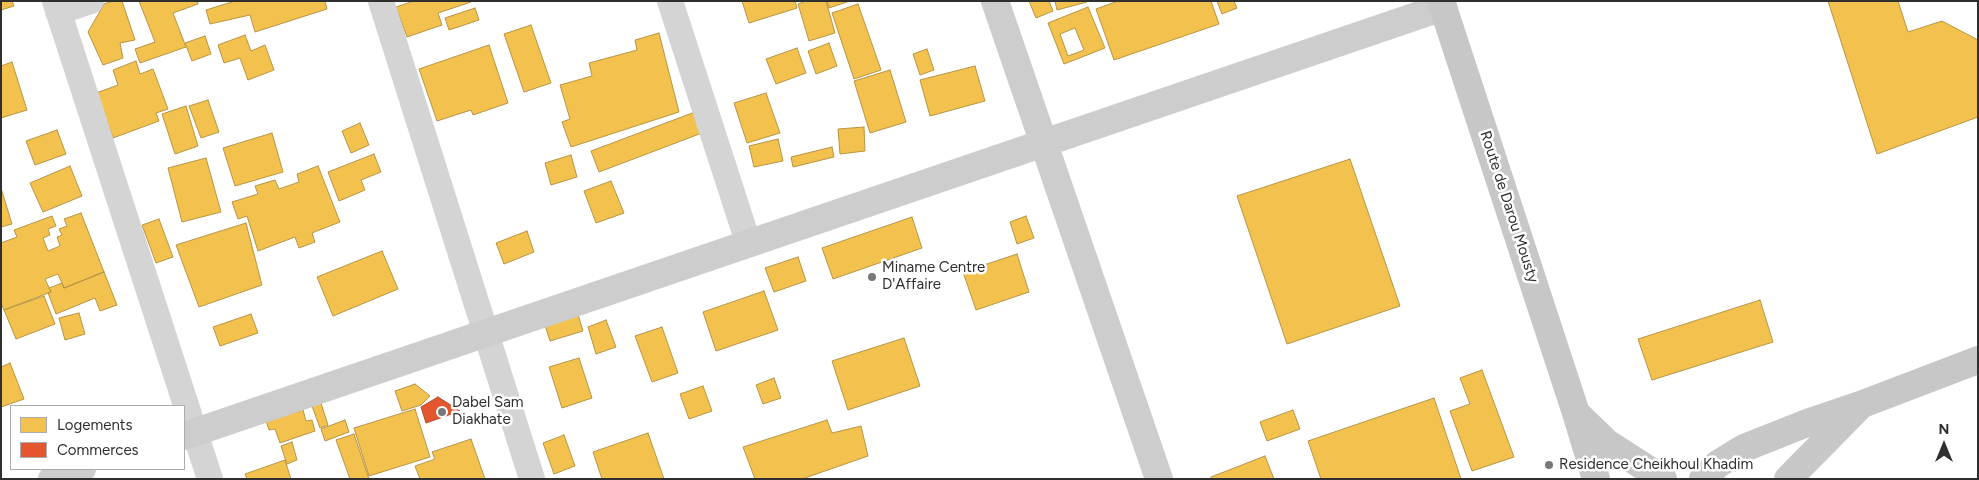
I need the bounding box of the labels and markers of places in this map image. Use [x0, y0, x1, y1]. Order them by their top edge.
place label: Miname Centre D'Affaire [882, 259, 985, 294]
marker: Miname Centre D'Affaire [866, 271, 878, 283]
place label: Dabel Sam Diakhate [452, 394, 524, 429]
marker: Dabel Sam Diakhate [436, 406, 448, 418]
place label: Residence Cheikhoul Khadim [1559, 456, 1753, 474]
marker: Residence Cheikhoul Khadim [1543, 459, 1555, 471]

